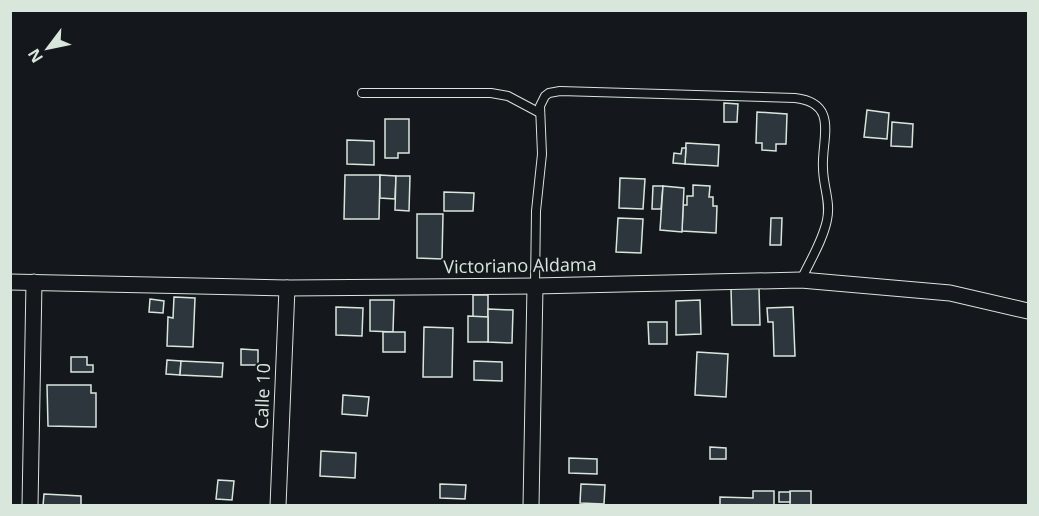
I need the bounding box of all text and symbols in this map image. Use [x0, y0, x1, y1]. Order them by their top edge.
north arrow [18, 18, 78, 78]
text: N [23, 45, 48, 67]
street label: Victoriano Aldama [443, 252, 597, 278]
street label: Calle 10 [249, 363, 275, 429]

